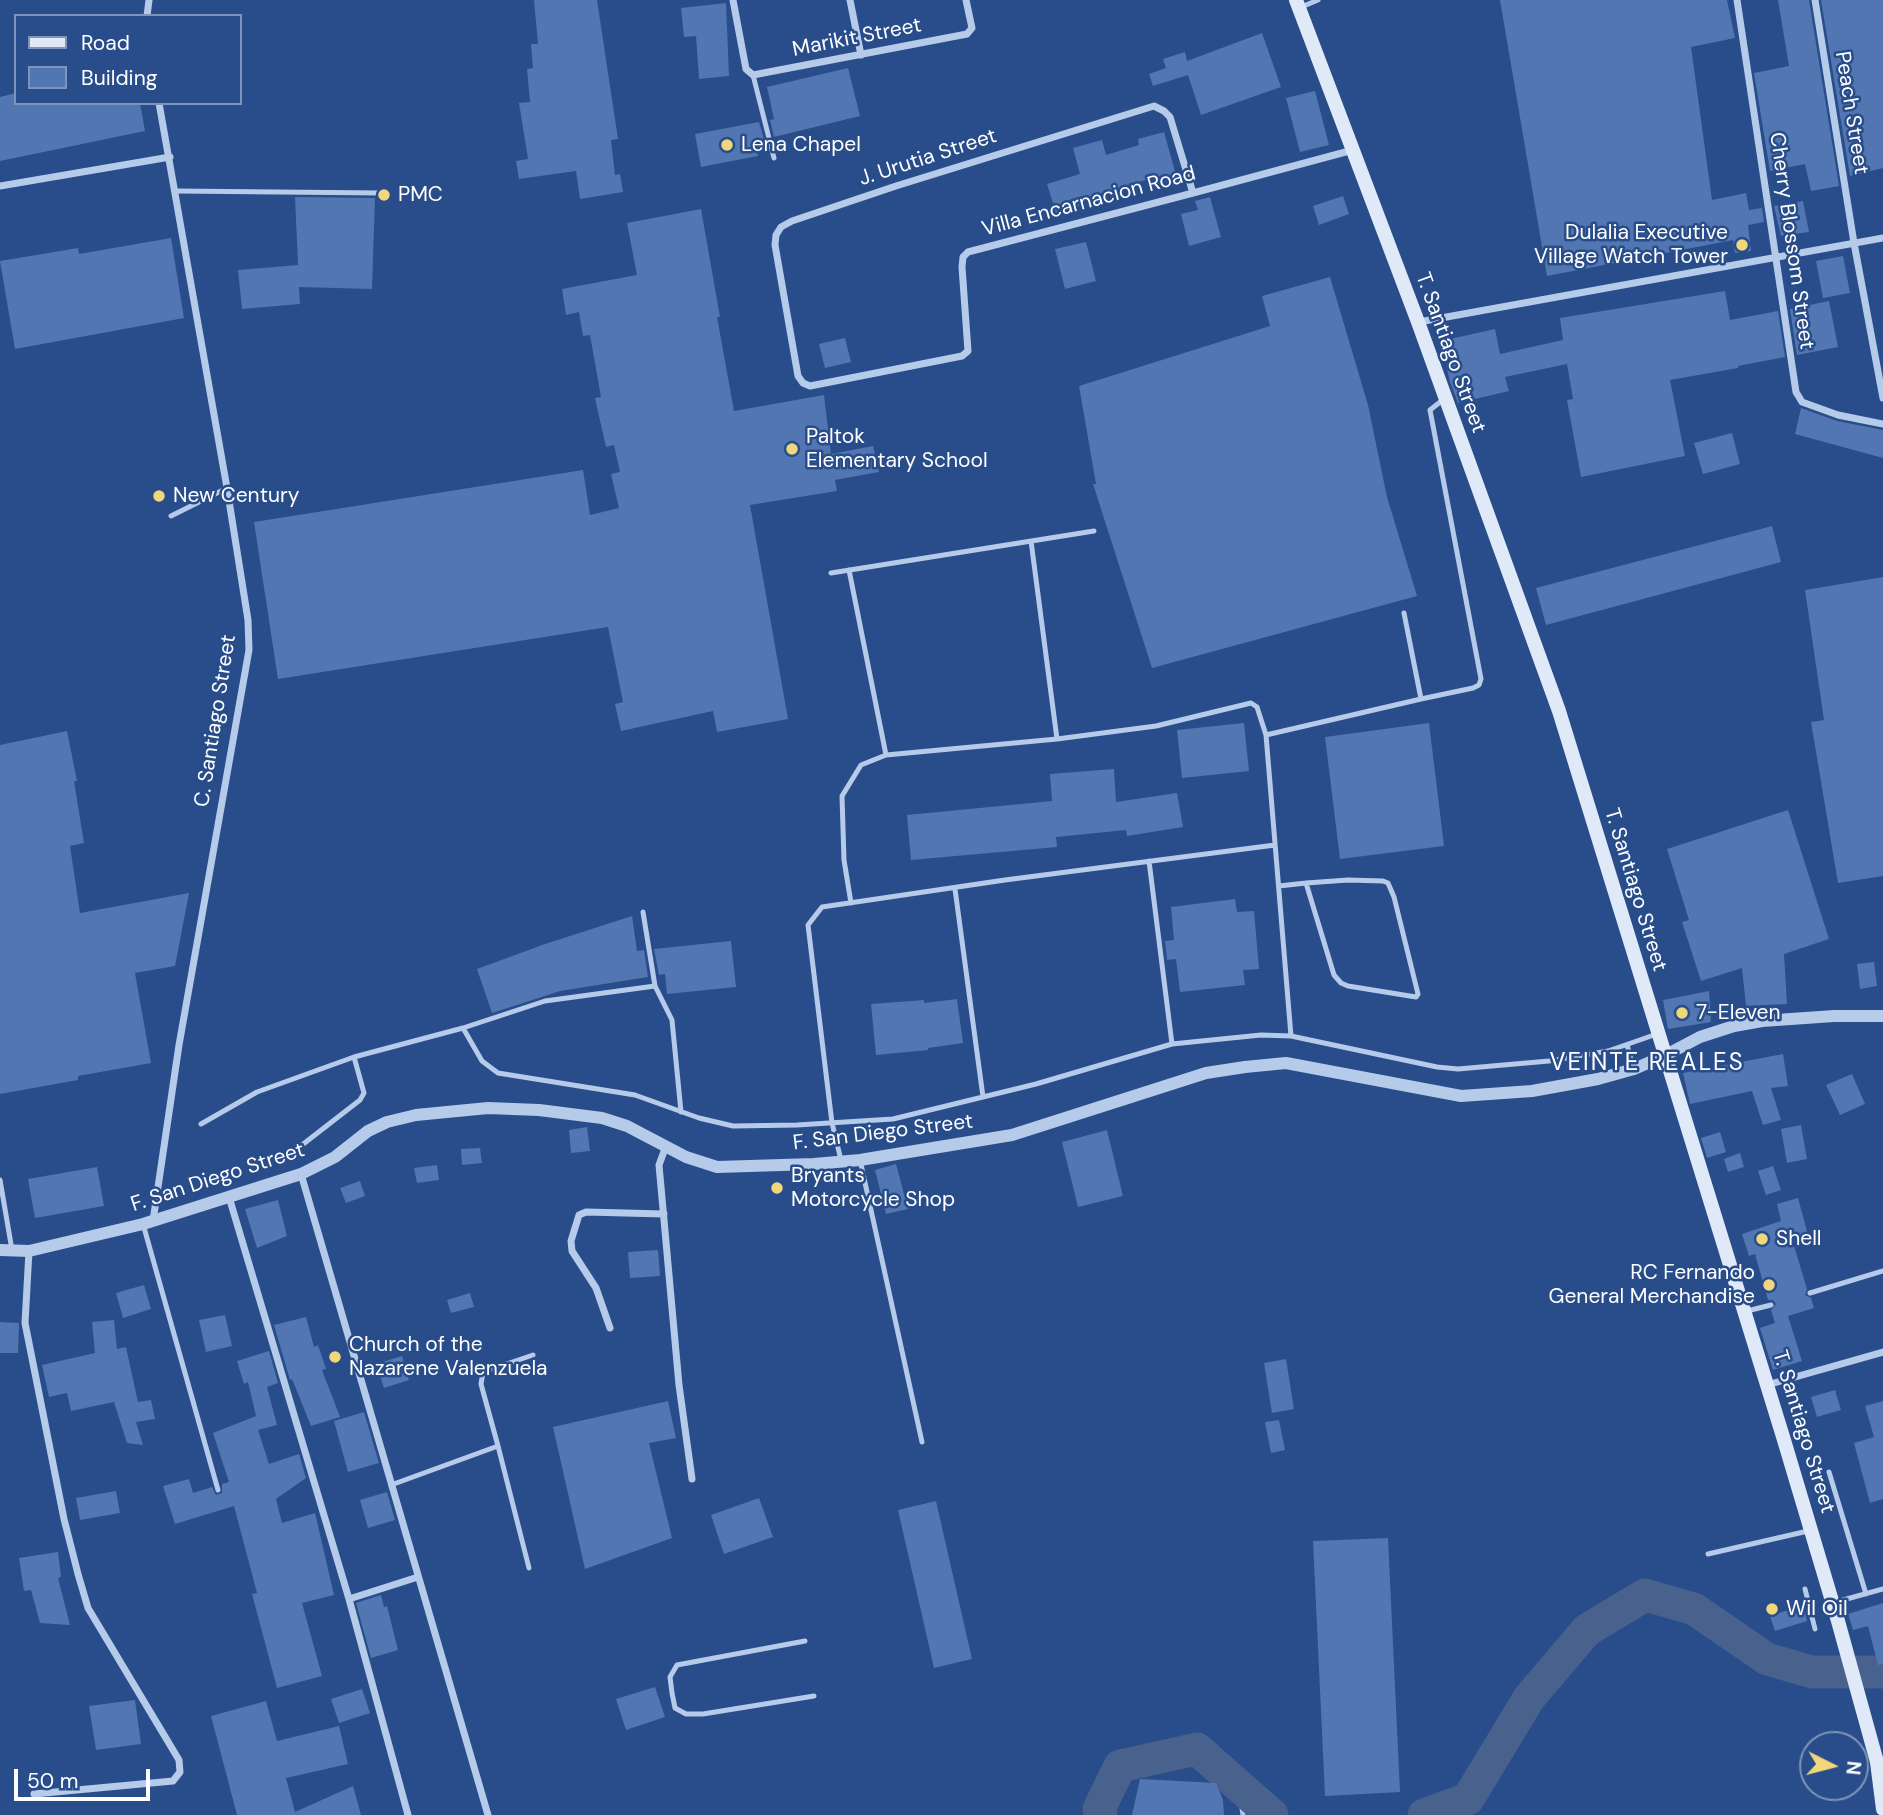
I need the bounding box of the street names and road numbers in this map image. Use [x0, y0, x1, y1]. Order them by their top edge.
street label: Marikit Street [790, 13, 924, 63]
street label: Peach Street [1829, 50, 1873, 176]
street label: J. Urutia Street [856, 124, 1000, 192]
street label: Cherry Blossom Street [1763, 131, 1819, 351]
street label: Villa Encarnacion Road [979, 161, 1199, 243]
street label: T. Santiago Street [1409, 269, 1491, 437]
street label: C. Santiago Street [190, 633, 242, 809]
street label: T. Santiago Street [1598, 805, 1672, 975]
street label: F. San Diego Street [792, 1109, 974, 1157]
street label: F. San Diego Street [128, 1138, 308, 1218]
street label: T. Santiago Street [1766, 1347, 1840, 1517]

